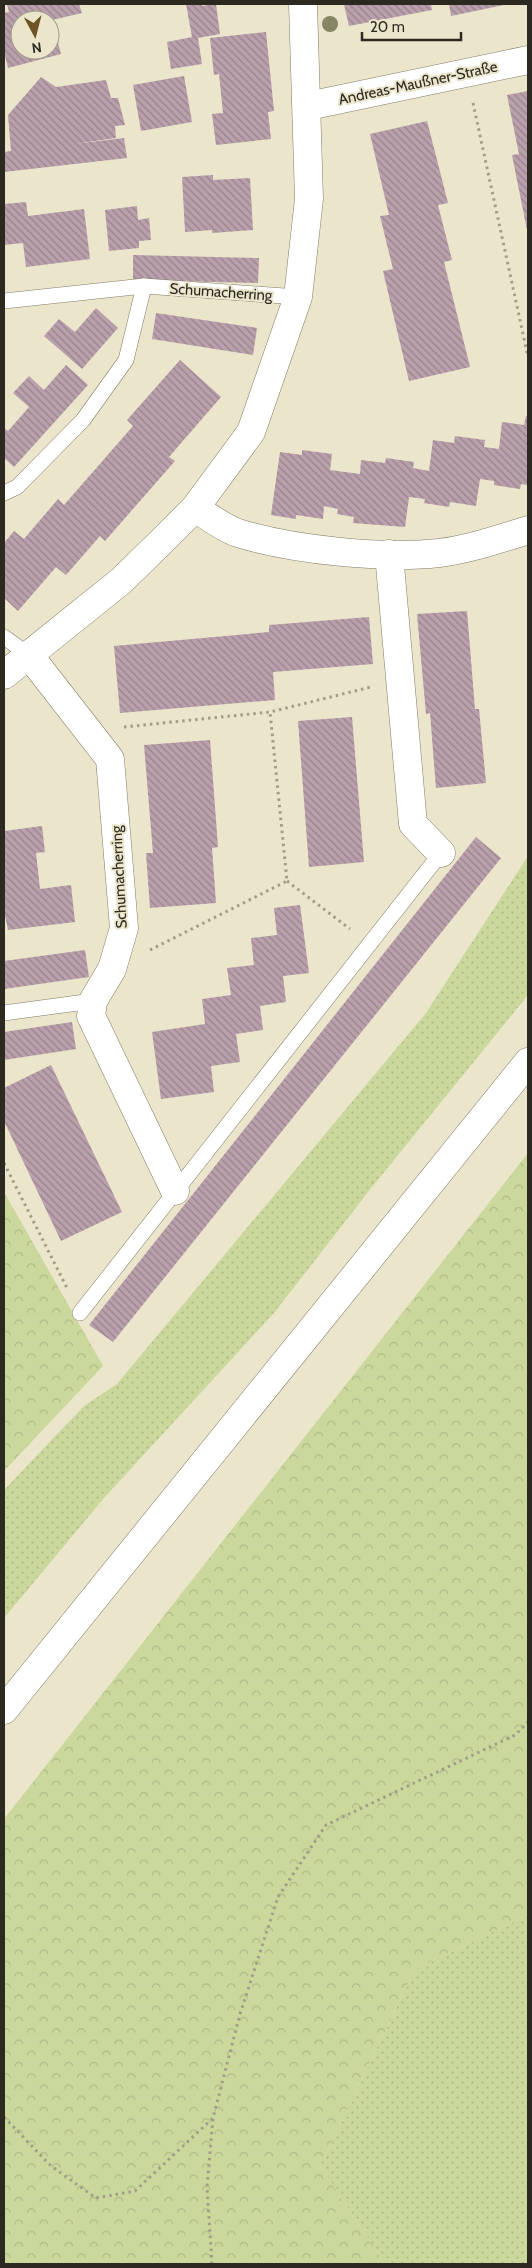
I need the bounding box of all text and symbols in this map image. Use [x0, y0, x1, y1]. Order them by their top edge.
north arrow [10, 10, 60, 60]
scale bar [362, 10, 461, 42]
text: 20 m [370, 18, 405, 36]
text: N [31, 38, 43, 57]
street label: Andreas-Maußner-Straße [337, 57, 499, 109]
street label: Schumacherring [169, 279, 274, 305]
street label: Schumacherring [107, 825, 131, 929]

